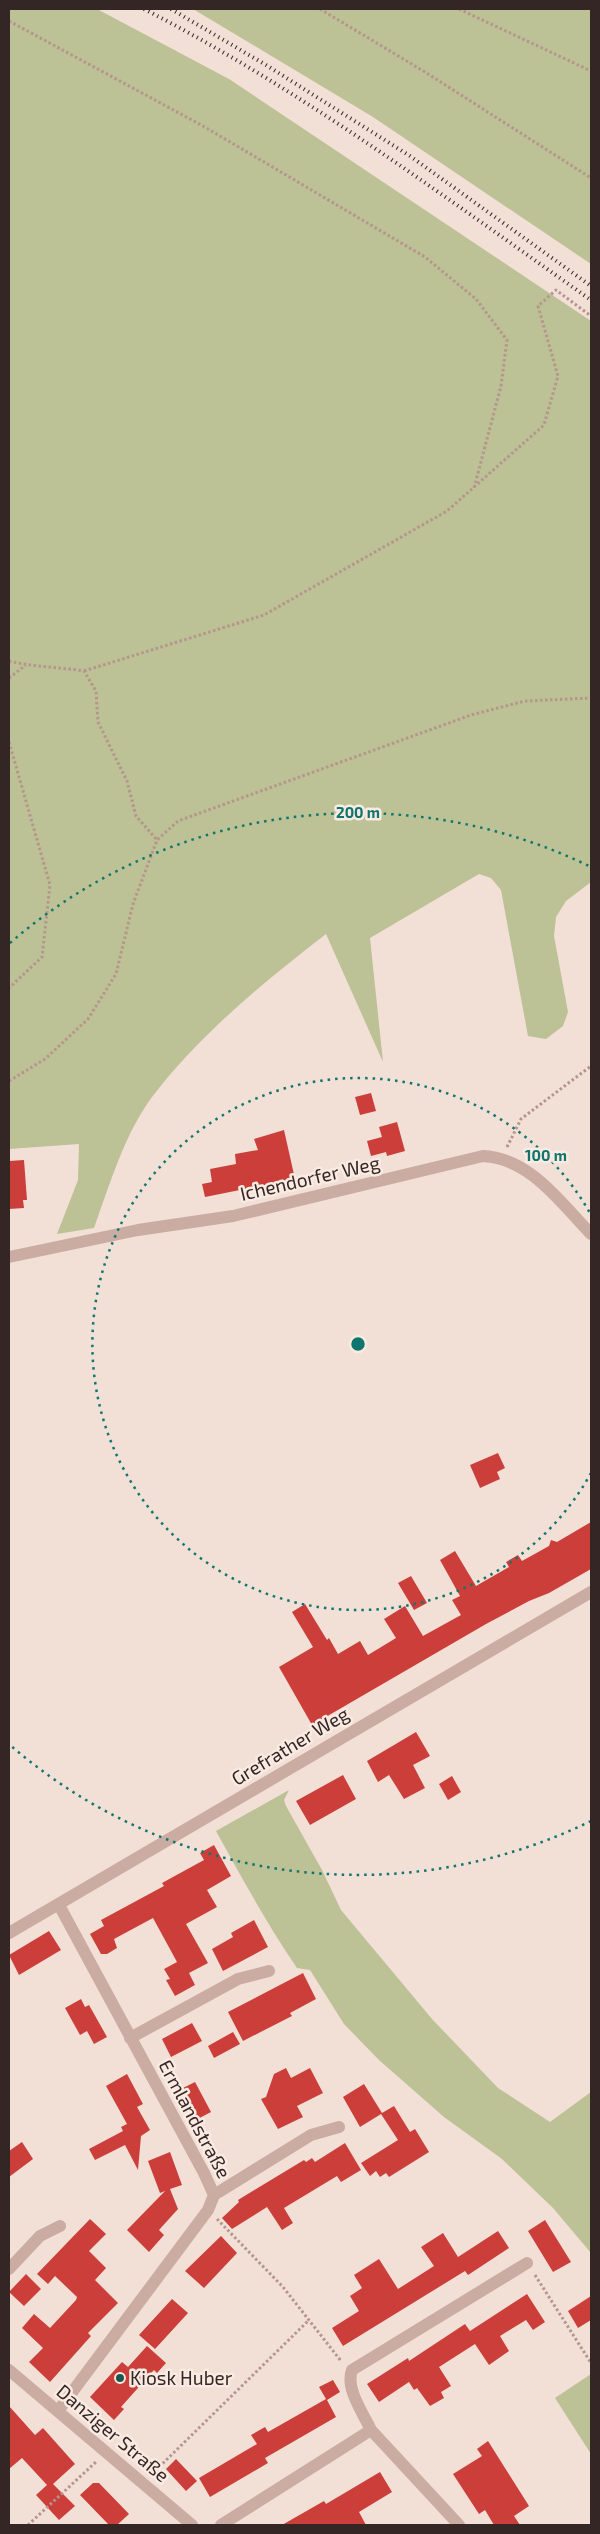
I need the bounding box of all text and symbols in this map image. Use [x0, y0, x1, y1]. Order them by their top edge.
text: 200 m [336, 803, 380, 821]
text: 100 m [525, 1146, 567, 1164]
street label: Ichendorfer Weg [238, 1150, 382, 1205]
centre of rings [349, 1335, 367, 1353]
street label: Grefrather Weg [227, 1701, 353, 1790]
street label: Ermlandstraße [155, 2056, 236, 2182]
place label: Kiosk Huber [130, 2366, 233, 2389]
marker: Kiosk Huber [114, 2372, 126, 2384]
street label: Danziger Straße [52, 2379, 174, 2486]

